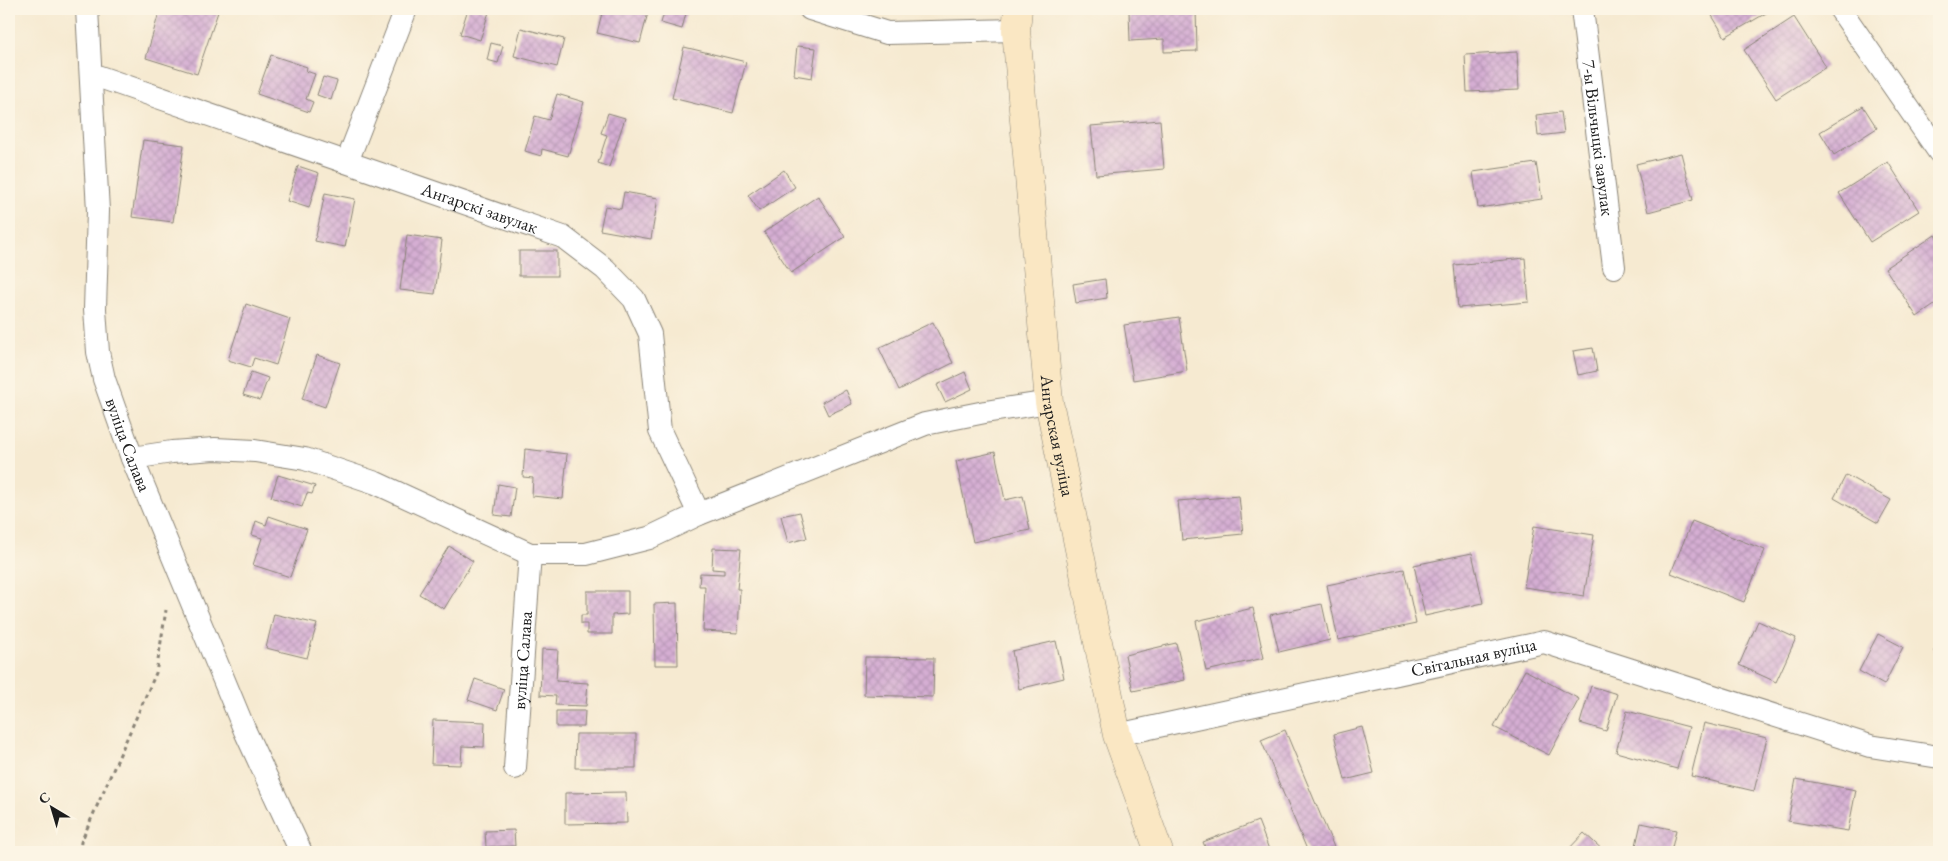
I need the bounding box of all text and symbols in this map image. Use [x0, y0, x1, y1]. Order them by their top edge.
street label: 7-ы Вільчыцкі завулак [1577, 59, 1620, 218]
street label: Ангарскі завулак [417, 177, 541, 239]
street label: Ангарская вуліца [1036, 373, 1080, 499]
street label: вуліца Салава [101, 394, 157, 496]
street label: вуліца Салава [507, 609, 537, 710]
street label: Світальная вуліца [1409, 632, 1539, 682]
north arrow [28, 784, 78, 834]
text: С [35, 788, 54, 808]

